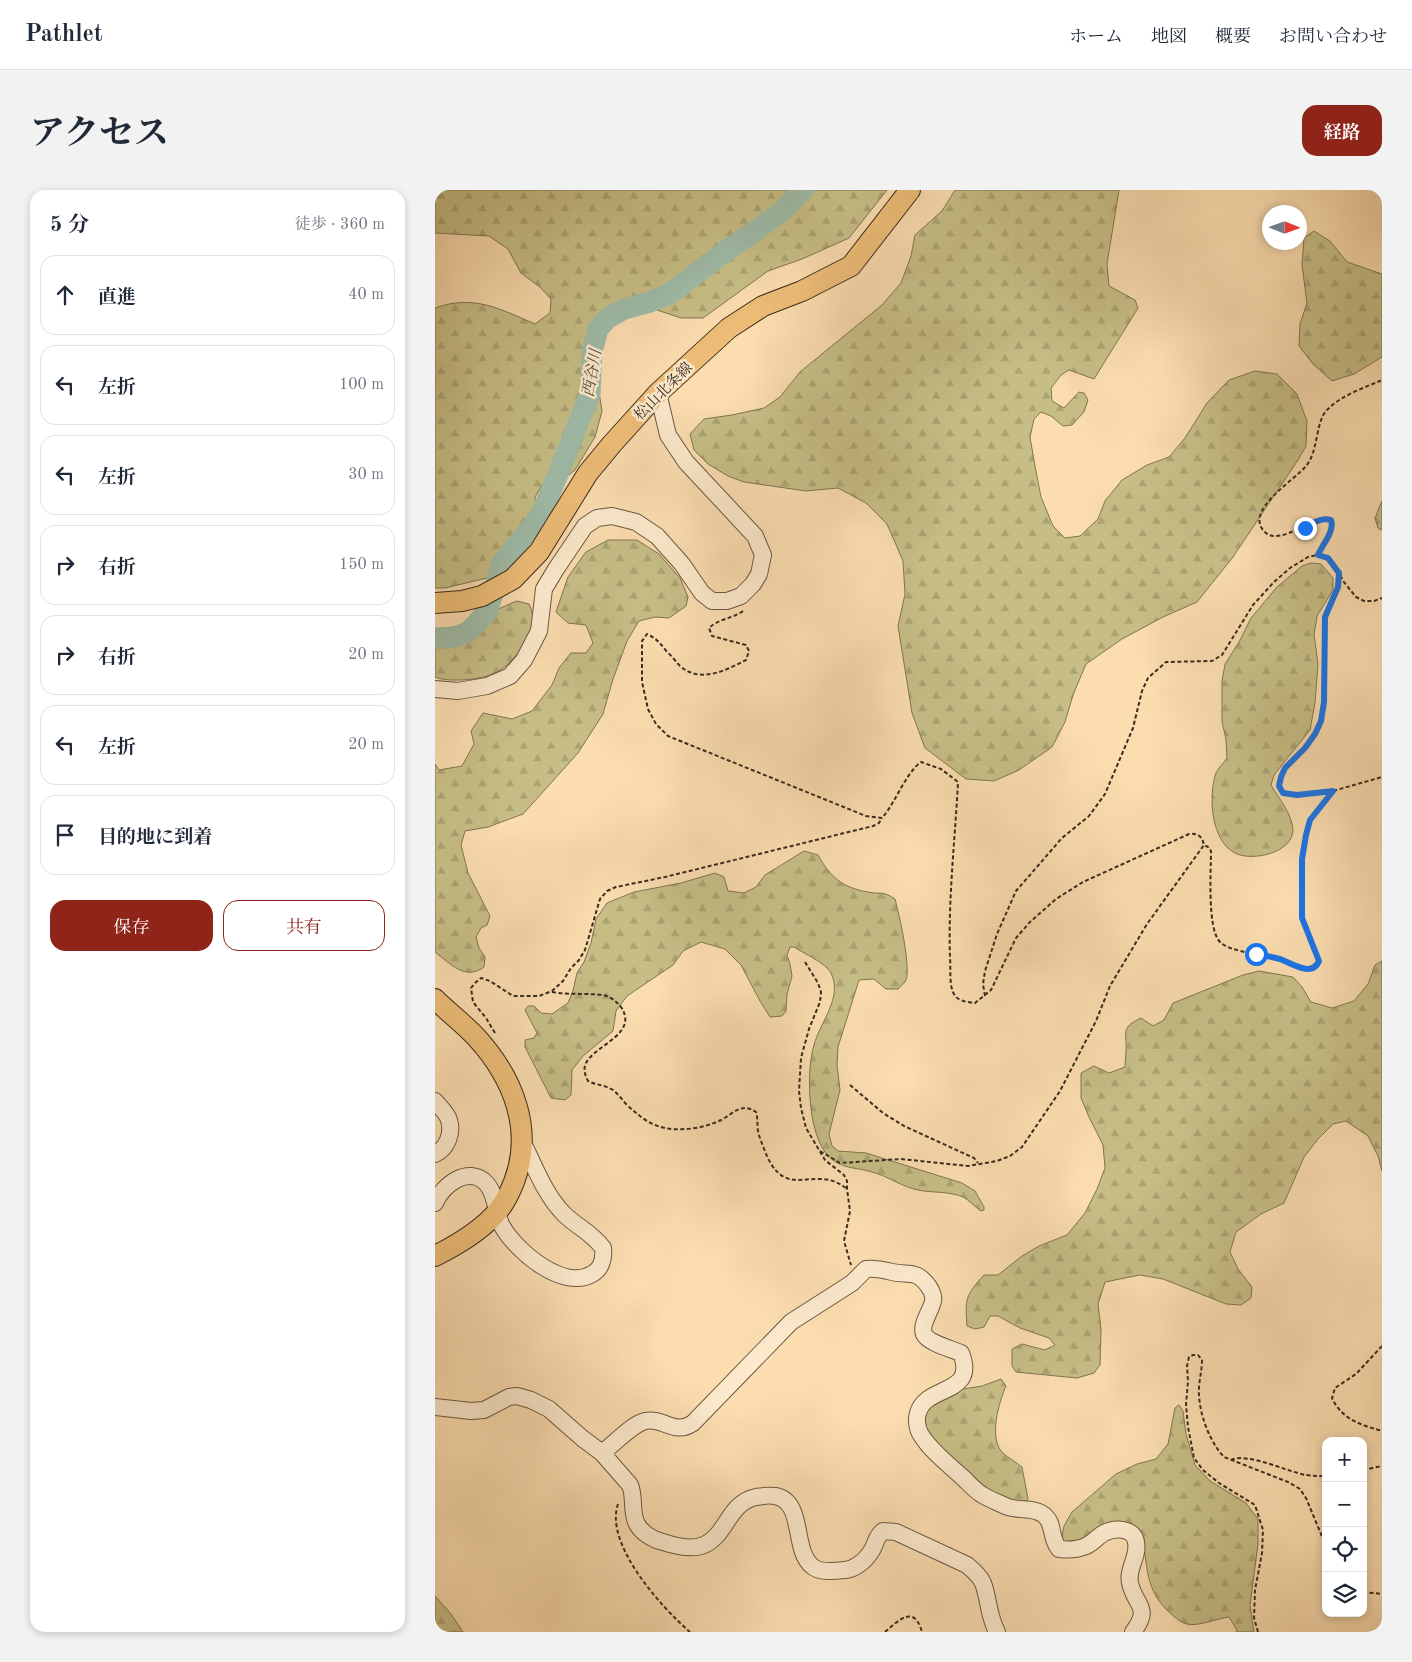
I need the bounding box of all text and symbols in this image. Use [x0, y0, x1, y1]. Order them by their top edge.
text: Pathlet [25, 23, 103, 47]
text: ホーム [1069, 28, 1123, 46]
text: 地図 [1151, 28, 1187, 46]
text: 概要 [1215, 28, 1251, 46]
text: お問い合わせ [1279, 28, 1387, 46]
button: 経路 [1302, 105, 1382, 156]
text: アクセス [30, 117, 169, 152]
north arrow [1262, 205, 1307, 250]
text: 5 分 [50, 215, 89, 236]
text: 徒歩 · 360 m [295, 217, 385, 233]
icon: ahead [51, 281, 79, 309]
text: 40 m [348, 287, 384, 303]
text: 直進 [98, 289, 136, 308]
water label: 西谷川 [579, 346, 605, 398]
street label: 松山北条線 [631, 359, 696, 424]
icon: left [51, 371, 79, 399]
text: 100 m [339, 377, 384, 393]
text: 左折 [98, 379, 136, 398]
icon: left [51, 461, 79, 489]
text: 30 m [348, 467, 384, 483]
text: 左折 [98, 469, 136, 488]
route end [1294, 517, 1317, 540]
icon: right [51, 551, 79, 579]
text: 150 m [339, 557, 384, 573]
text: 右折 [98, 559, 136, 578]
icon: right [51, 641, 79, 669]
text: 20 m [348, 647, 384, 663]
text: 右折 [98, 649, 136, 668]
icon: left [51, 731, 79, 759]
text: 20 m [348, 737, 384, 753]
text: 左折 [98, 739, 136, 758]
icon: arrive [51, 821, 79, 849]
text: 目的地に到着 [98, 829, 212, 848]
button: 保存 [50, 900, 213, 951]
button: 共有 [223, 900, 385, 951]
route start [1245, 943, 1268, 966]
map controls [1322, 1437, 1367, 1617]
button: + [1322, 1437, 1367, 1482]
button: − [1322, 1482, 1367, 1527]
button: locate [1322, 1527, 1367, 1572]
button: layers [1322, 1572, 1367, 1617]

